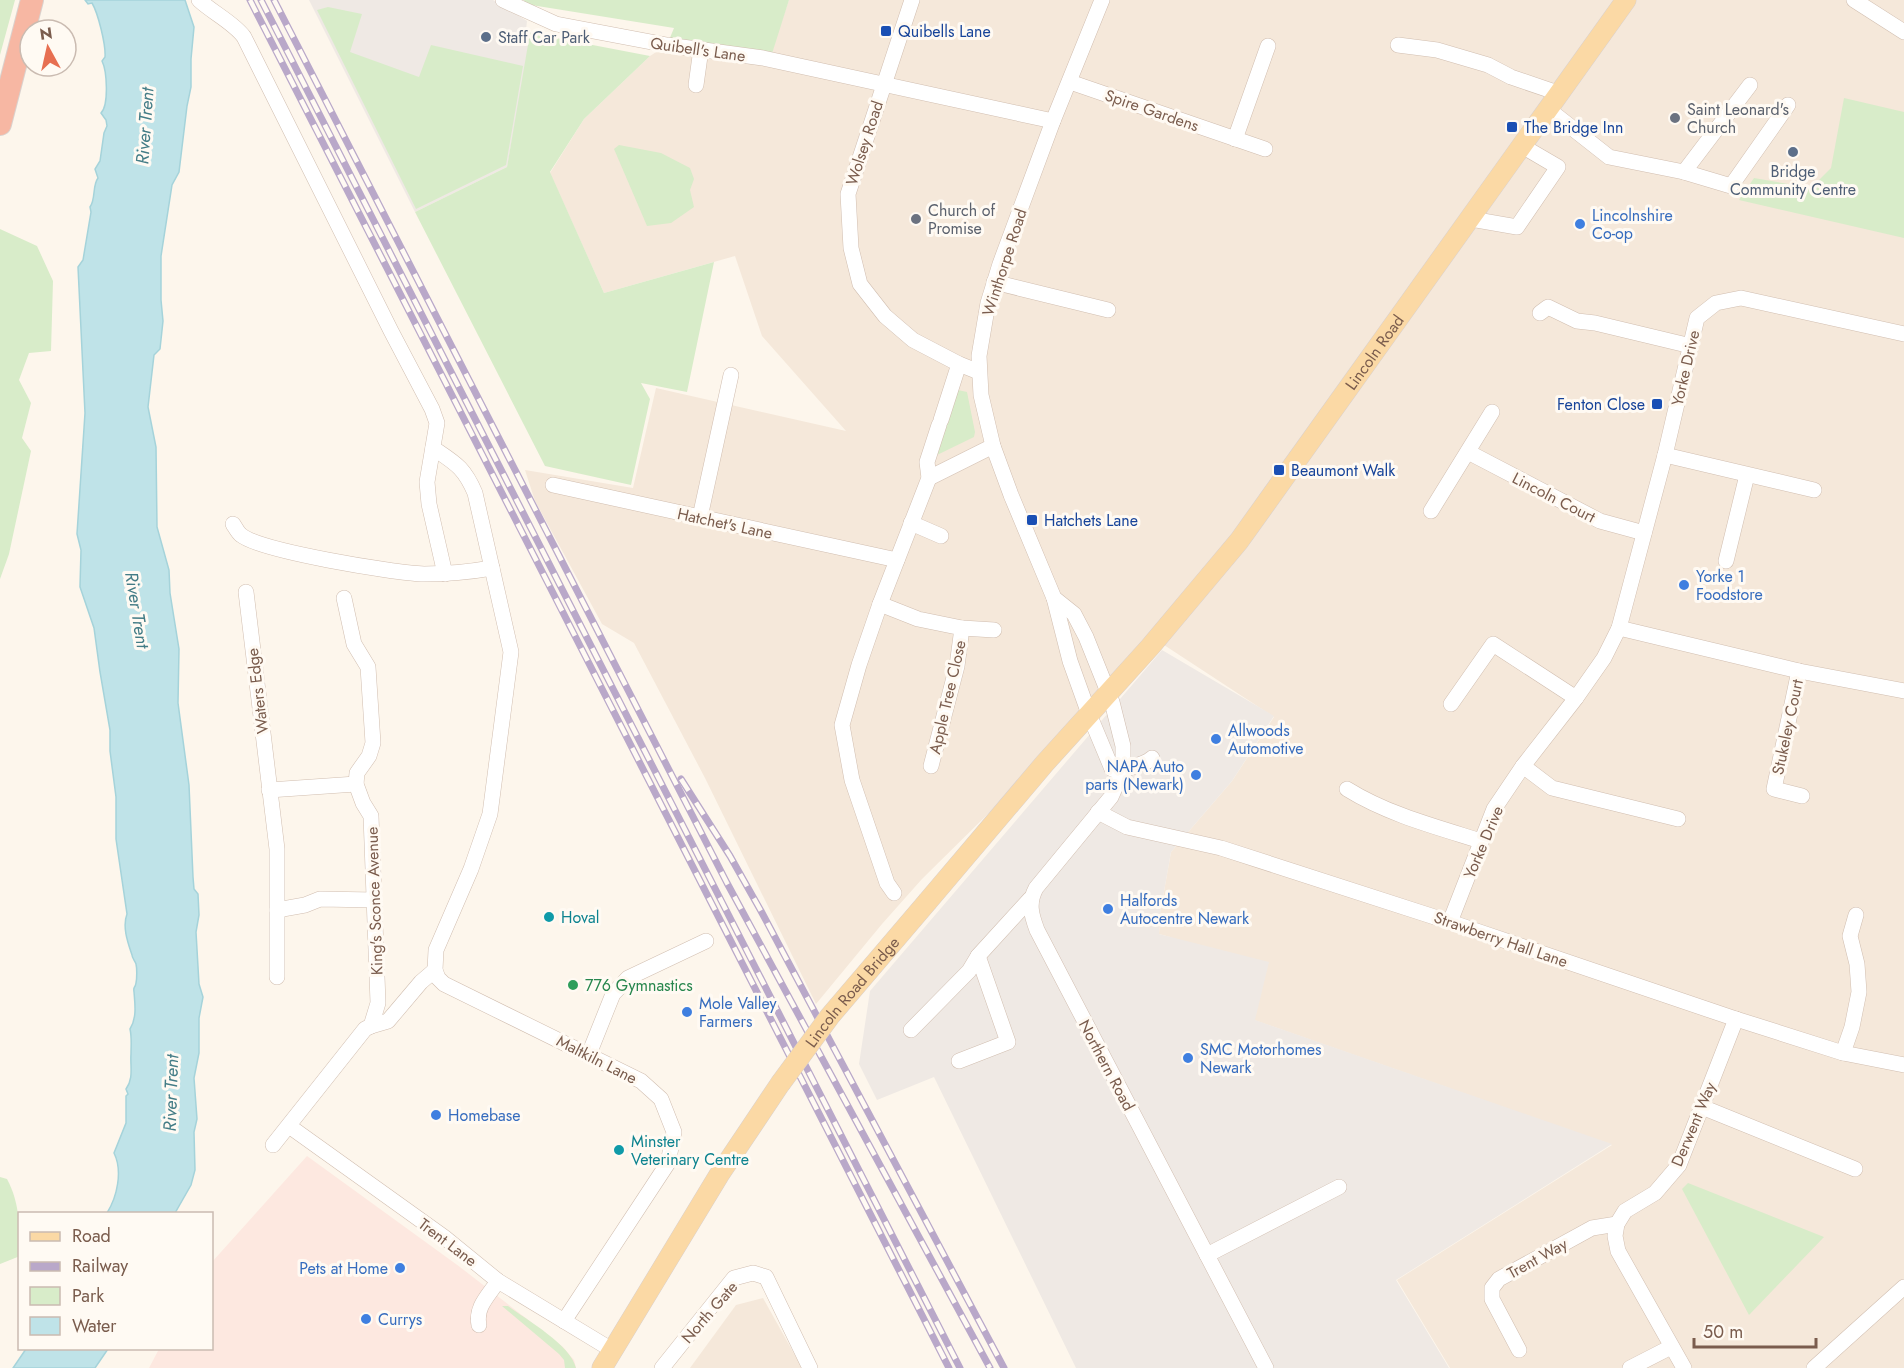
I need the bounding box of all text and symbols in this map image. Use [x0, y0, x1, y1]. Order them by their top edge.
north arrow [18, 18, 78, 78]
place label: Quibells Lane [898, 20, 991, 43]
text: N [38, 21, 54, 46]
marker: Quibells Lane [879, 24, 893, 38]
place label: Staff Car Park [498, 26, 591, 49]
marker: Staff Car Park [479, 30, 493, 44]
street label: Quibell's Lane [649, 31, 747, 68]
street label: Spire Gardens [1102, 84, 1202, 137]
water label: River Trent [129, 85, 161, 165]
street label: Wolsey Road [840, 98, 889, 188]
place label: Saint Leonard's Church [1687, 98, 1789, 139]
marker: Saint Leonard's Church [1668, 111, 1682, 125]
place label: The Bridge Inn [1524, 116, 1623, 139]
marker: The Bridge Inn [1505, 120, 1519, 134]
marker: Bridge Community Centre [1786, 145, 1800, 159]
place label: Bridge Community Centre [1730, 160, 1856, 201]
place label: Church of Promise [928, 199, 996, 240]
place label: Lincolnshire Co-op [1592, 204, 1673, 245]
street label: Winthorpe Road [976, 206, 1033, 319]
marker: Church of Promise [909, 212, 923, 226]
marker: Lincolnshire Co-op [1573, 217, 1587, 231]
street label: Lincoln Road [1340, 310, 1409, 395]
street label: Yorke Drive [1666, 328, 1705, 408]
place label: Fenton Close [1557, 393, 1645, 416]
marker: Fenton Close [1650, 397, 1664, 411]
place label: Beaumont Walk [1291, 459, 1396, 482]
marker: Beaumont Walk [1272, 463, 1286, 477]
street label: Lincoln Court [1508, 467, 1599, 528]
street label: Hatchet's Lane [675, 502, 775, 545]
place label: Hatchets Lane [1044, 509, 1138, 532]
marker: Hatchets Lane [1025, 513, 1039, 527]
place label: Yorke 1 Foodstore [1696, 565, 1763, 606]
water label: River Trent [118, 570, 156, 652]
marker: Yorke 1 Foodstore [1677, 578, 1691, 592]
street label: Apple Tree Close [923, 638, 972, 756]
street label: Waters Edge [241, 647, 274, 735]
street label: Stukeley Court [1766, 677, 1809, 777]
place label: Allwoods Automotive [1228, 719, 1303, 760]
marker: Allwoods Automotive [1209, 732, 1223, 746]
place label: NAPA Auto parts (Newark) [1085, 755, 1184, 796]
marker: NAPA Auto parts (Newark) [1189, 768, 1203, 782]
street label: Yorke Drive [1458, 802, 1509, 882]
street label: King's Sconce Avenue [360, 826, 389, 976]
place label: Halfords Autocentre Newark [1120, 889, 1250, 930]
marker: Halfords Autocentre Newark [1101, 902, 1115, 916]
place label: Hoval [561, 906, 599, 929]
street label: Strawberry Hall Lane [1431, 906, 1571, 973]
marker: Hoval [542, 910, 556, 924]
street label: Lincoln Road Bridge [800, 932, 905, 1052]
place label: 776 Gymnastics [585, 974, 693, 997]
marker: 776 Gymnastics [566, 978, 580, 992]
place label: Mole Valley Farmers [699, 992, 777, 1033]
marker: Mole Valley Farmers [680, 1005, 694, 1019]
street label: Northern Road [1073, 1016, 1140, 1115]
street label: Maltkiln Lane [552, 1029, 641, 1090]
place label: SMC Motorhomes Newark [1200, 1038, 1322, 1079]
marker: SMC Motorhomes Newark [1181, 1051, 1195, 1065]
water label: River Trent [157, 1052, 185, 1132]
street label: Derwent Way [1665, 1077, 1722, 1170]
place label: Homebase [448, 1104, 520, 1127]
marker: Homebase [429, 1108, 443, 1122]
place label: Minster Veterinary Centre [631, 1130, 749, 1171]
marker: Minster Veterinary Centre [612, 1143, 626, 1157]
legend [18, 1212, 213, 1350]
street label: Trent Lane [414, 1213, 482, 1272]
text: Road [72, 1223, 111, 1249]
street label: Trent Way [1503, 1232, 1572, 1284]
text: Railway [72, 1253, 128, 1279]
place label: Pets at Home [299, 1257, 388, 1280]
marker: Pets at Home [393, 1261, 407, 1275]
street label: North Gate [676, 1276, 743, 1348]
text: Park [72, 1283, 104, 1309]
place label: Currys [378, 1308, 422, 1331]
scale bar [1694, 1311, 1816, 1349]
marker: Currys [359, 1312, 373, 1326]
text: Water [72, 1313, 117, 1339]
text: 50 m [1703, 1319, 1743, 1345]

